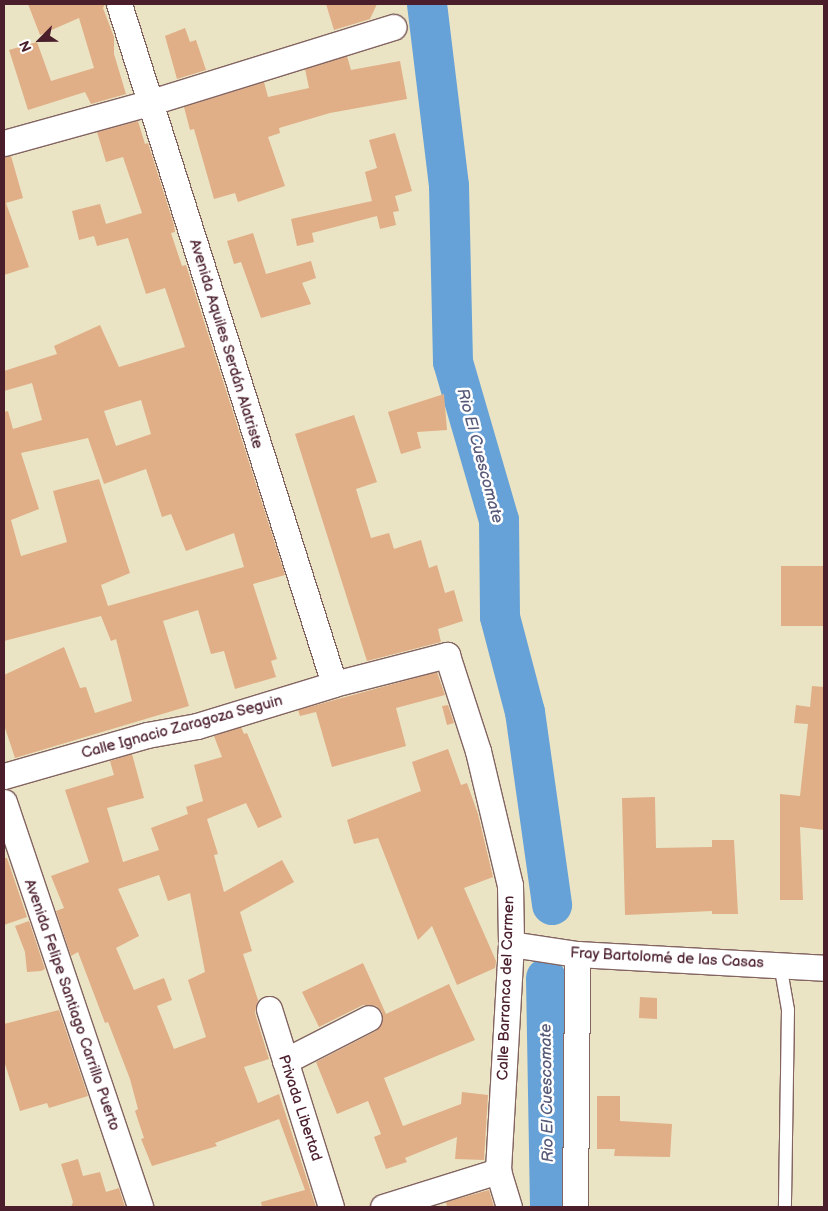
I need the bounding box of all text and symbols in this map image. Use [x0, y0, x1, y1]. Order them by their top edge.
north arrow [15, 15, 65, 65]
text: N [16, 38, 36, 54]
street label: Avenida Aquiles Serdán Alatriste [185, 237, 267, 451]
water label: Rio El Cuescomate [452, 386, 506, 526]
street label: Calle Ignacio Zaragoza Seguin [79, 691, 285, 763]
street label: Avenida Felipe Santiago Carrillo Puerto [20, 877, 124, 1133]
street label: Calle Barranca del Carmen [494, 895, 518, 1081]
street label: Fray Bartolomé de las Casas [569, 944, 765, 972]
water label: Rio El Cuescomate [537, 1023, 559, 1163]
street label: Privada Libertad [274, 1053, 326, 1163]

